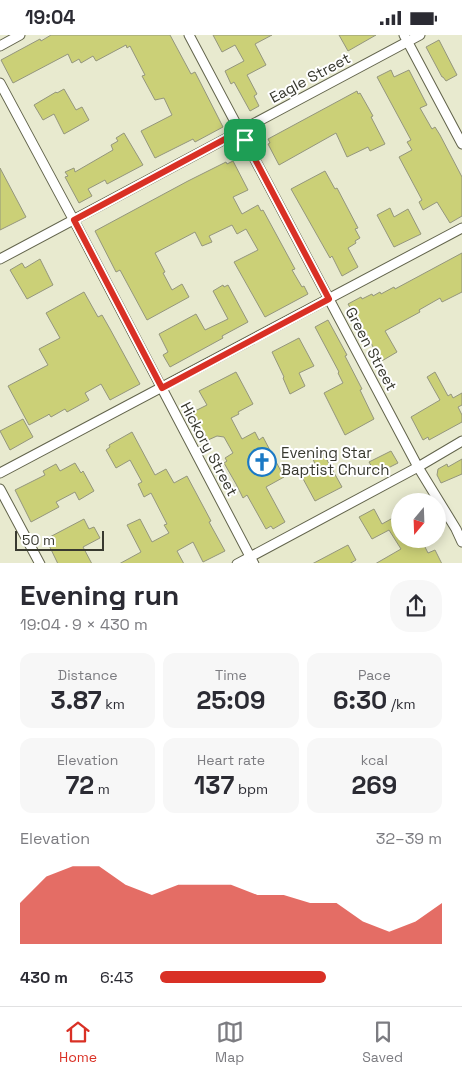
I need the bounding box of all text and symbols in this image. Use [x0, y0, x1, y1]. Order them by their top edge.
text: 19:04 [25, 5, 75, 30]
street label: Eagle Street [266, 48, 353, 107]
pin [224, 119, 266, 161]
icon: arrive [231, 126, 259, 154]
street label: Green Street [341, 304, 401, 394]
street label: Hickory Street [177, 398, 242, 499]
place label: Evening Star Baptist Church [281, 443, 389, 479]
church icon: Evening Star Baptist Church [247, 447, 277, 477]
north arrow [391, 493, 446, 547]
map controls [391, 493, 446, 548]
scale bar [15, 528, 104, 552]
text: 50 m [22, 531, 55, 549]
text: Evening run [20, 577, 179, 613]
button: share [390, 580, 442, 632]
text: 19:04 · 9 × 430 m [20, 614, 148, 635]
text: Distance [58, 666, 117, 684]
text: Time [215, 666, 247, 684]
text: Pace [358, 666, 391, 684]
text: 3.87 [50, 684, 102, 716]
text: 25:09 [197, 684, 265, 716]
text: 6:30 [333, 684, 387, 716]
text: km [102, 695, 125, 713]
text: /km [387, 695, 416, 713]
text: Elevation [57, 751, 118, 769]
text: Heart rate [197, 751, 265, 769]
text: kcal [361, 751, 388, 769]
text: 72 [66, 769, 94, 801]
text: 137 [194, 769, 234, 801]
text: 269 [351, 769, 397, 801]
text: m [94, 780, 110, 798]
text: bpm [234, 780, 268, 798]
text: Elevation [20, 828, 90, 849]
text: 32–39 m [376, 828, 442, 849]
text: 430 m [20, 967, 68, 988]
text: 6:43 [100, 967, 134, 988]
tab: Home [59, 1018, 97, 1066]
tab: Map [215, 1018, 244, 1066]
tab: Saved [362, 1018, 403, 1066]

